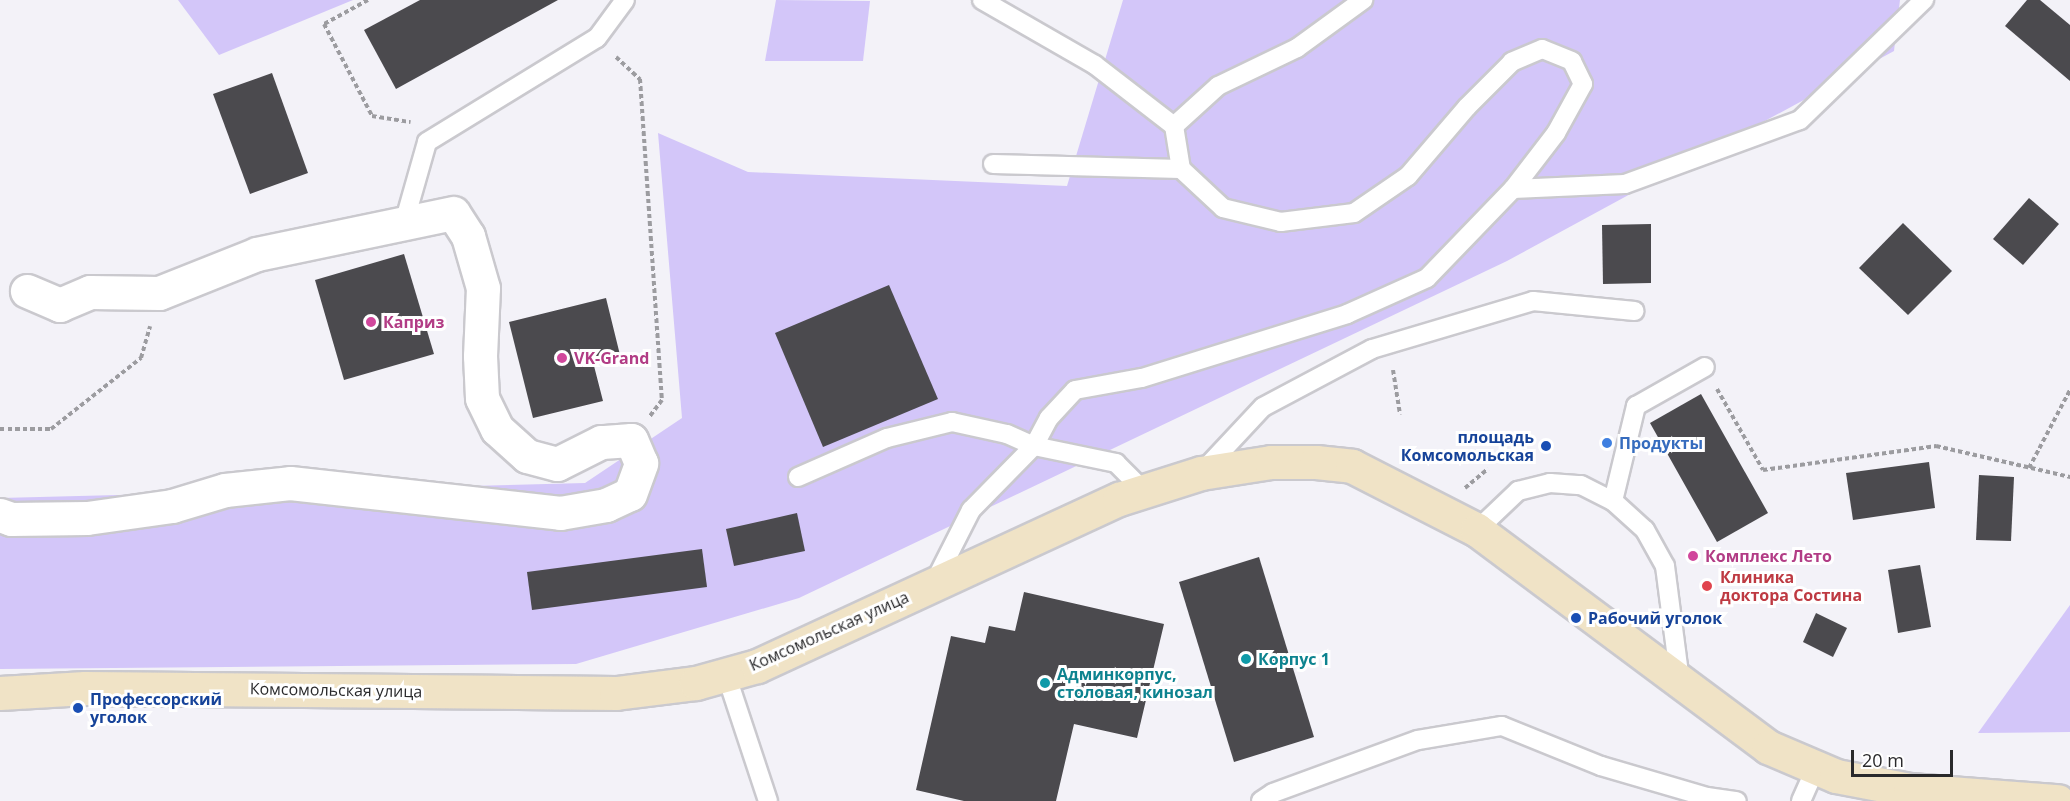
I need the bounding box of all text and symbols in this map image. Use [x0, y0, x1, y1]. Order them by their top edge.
place label: Каприз [383, 312, 444, 332]
marker: Каприз [364, 315, 378, 329]
place label: VK-Grand [574, 348, 649, 368]
marker: VK-Grand [555, 351, 569, 365]
place label: площадь Комсомольская [1401, 427, 1534, 465]
place label: Продукты [1619, 433, 1703, 453]
marker: Продукты [1600, 436, 1614, 450]
marker: площадь Комсомольская [1539, 439, 1553, 453]
place label: Комплекс Лето [1705, 546, 1832, 566]
marker: Комплекс Лето [1686, 549, 1700, 563]
place label: Клиника доктора Состина [1720, 567, 1862, 605]
marker: Клиника доктора Состина [1698, 577, 1716, 595]
street label: Комсомольская улица [746, 587, 912, 675]
place label: Рабочий уголок [1588, 608, 1722, 628]
marker: Рабочий уголок [1569, 611, 1583, 625]
place label: Корпус 1 [1258, 649, 1330, 669]
marker: Корпус 1 [1239, 652, 1253, 666]
place label: Админкорпус, столовая, кинозал [1057, 664, 1213, 702]
marker: Админкорпус, столовая, кинозал [1038, 676, 1052, 690]
street label: Комсомольская улица [250, 679, 422, 701]
place label: Профессорский уголок [90, 689, 222, 727]
marker: Профессорский уголок [71, 701, 85, 715]
scale bar [1854, 738, 1956, 776]
text: 20 m [1862, 748, 1904, 772]

